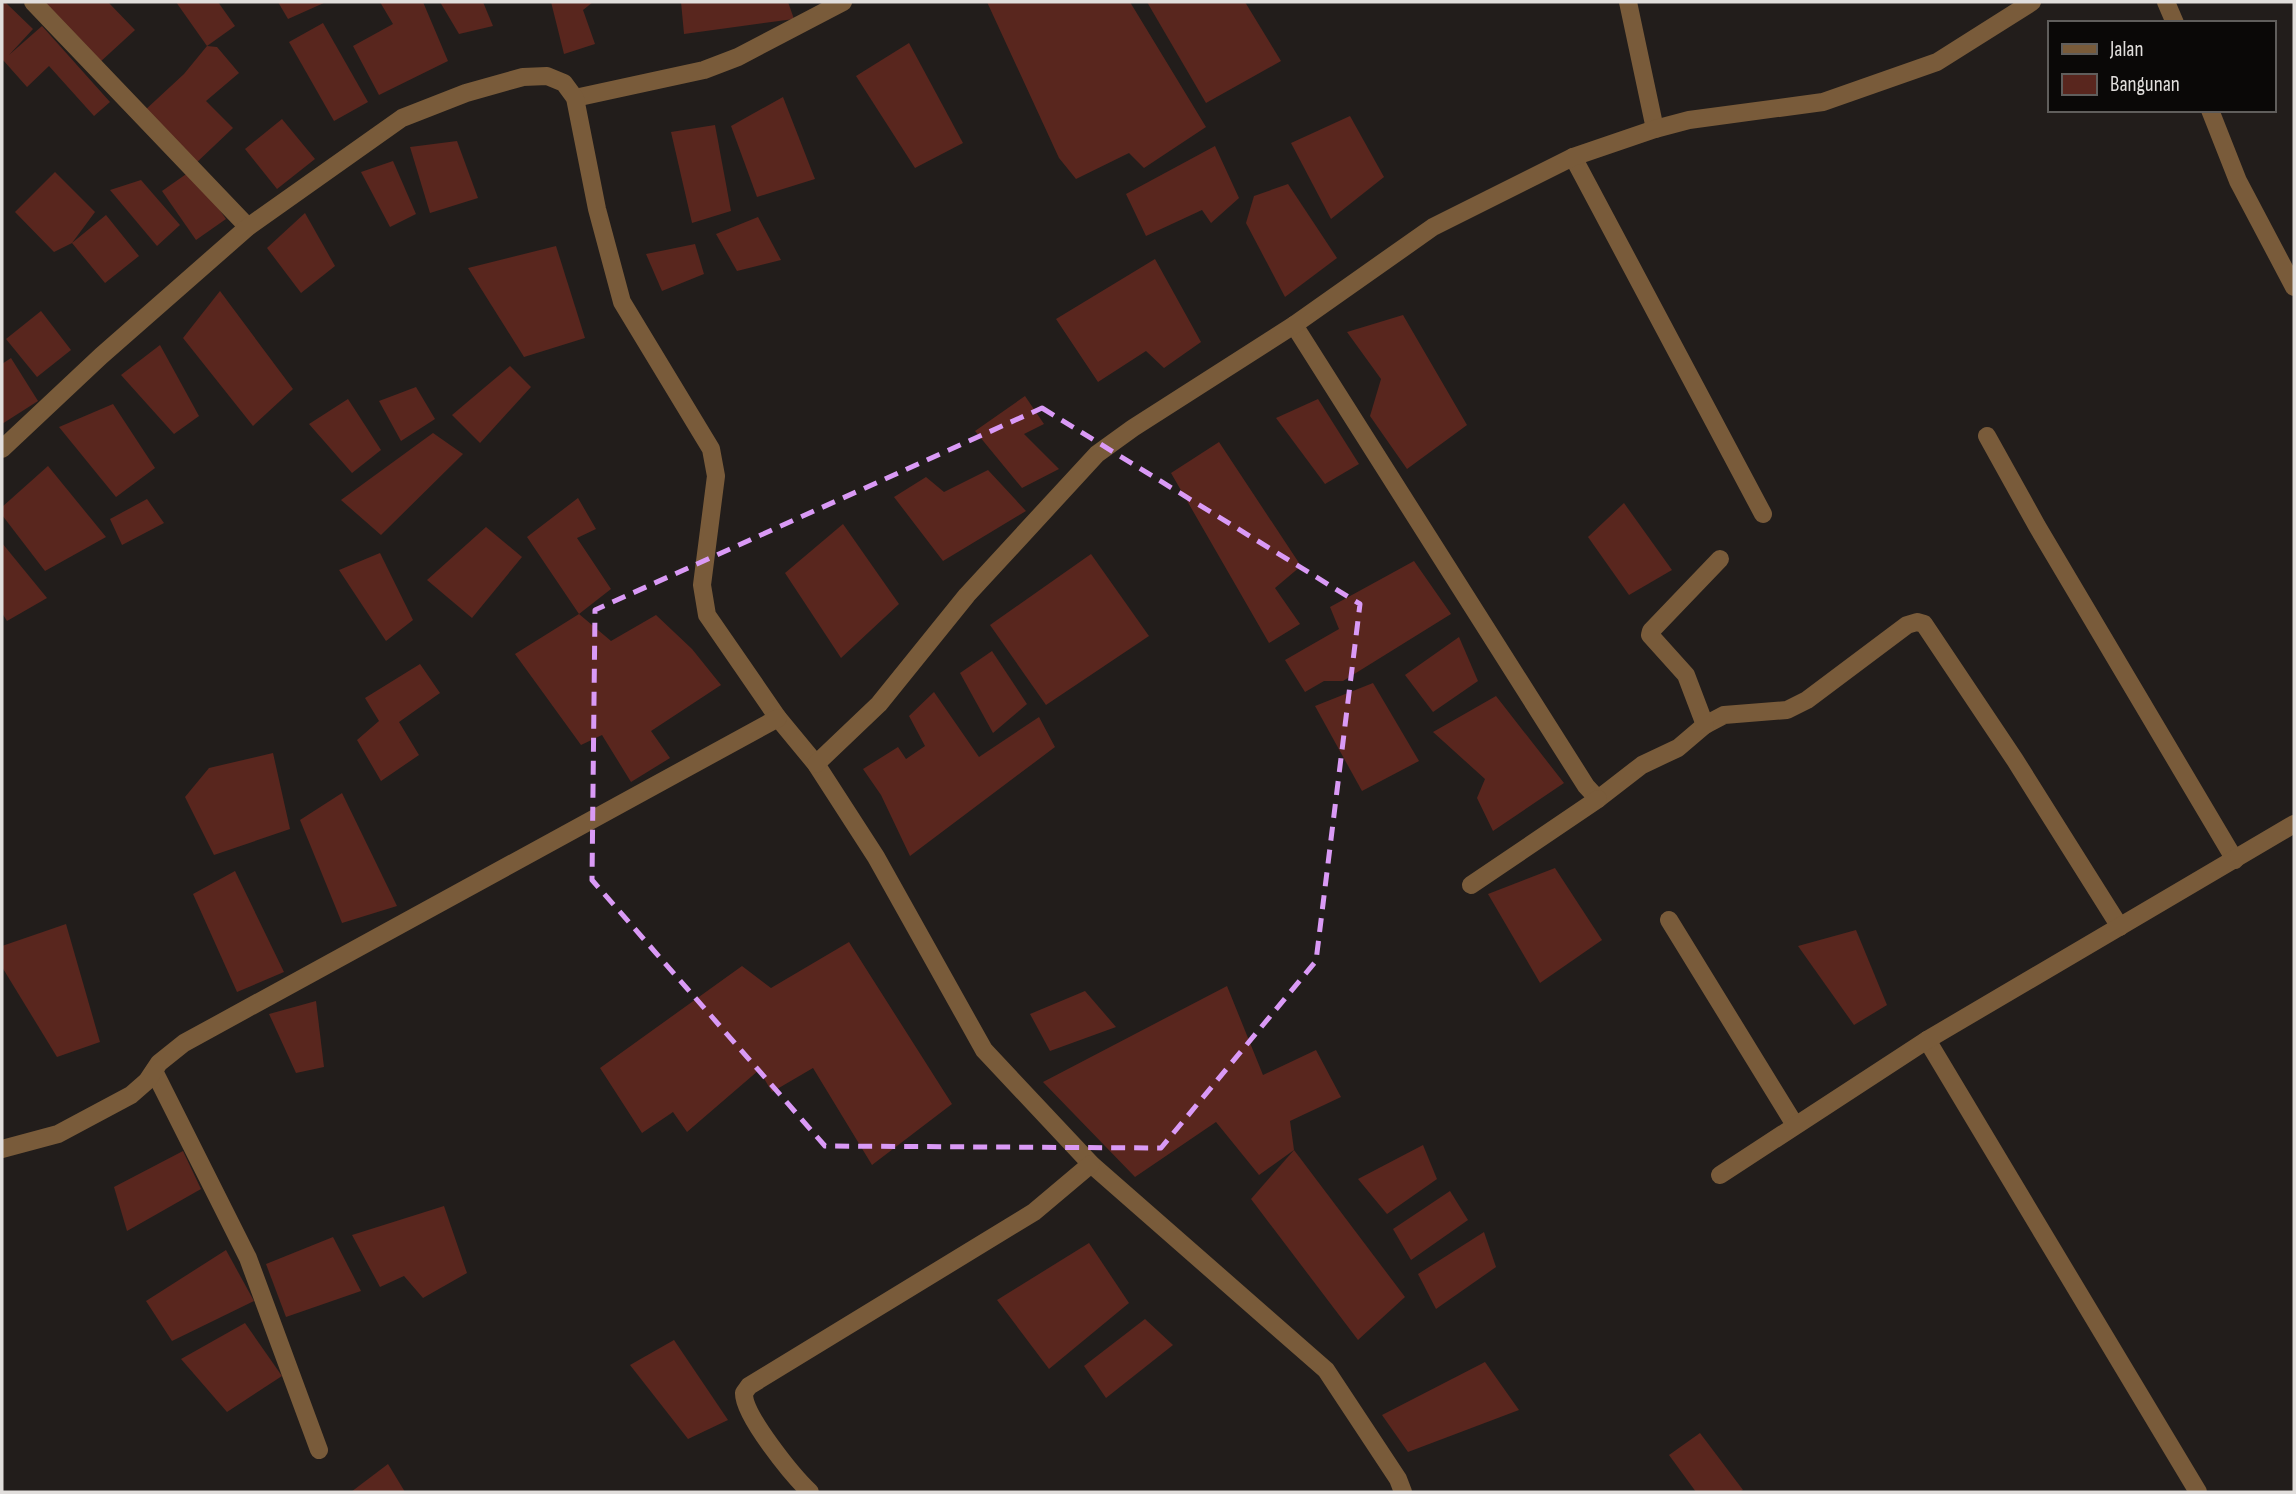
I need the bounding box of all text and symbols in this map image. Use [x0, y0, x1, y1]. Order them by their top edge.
legend [2048, 21, 2275, 112]
text: Jalan [2109, 37, 2143, 62]
text: Bangunan [2110, 72, 2180, 97]

